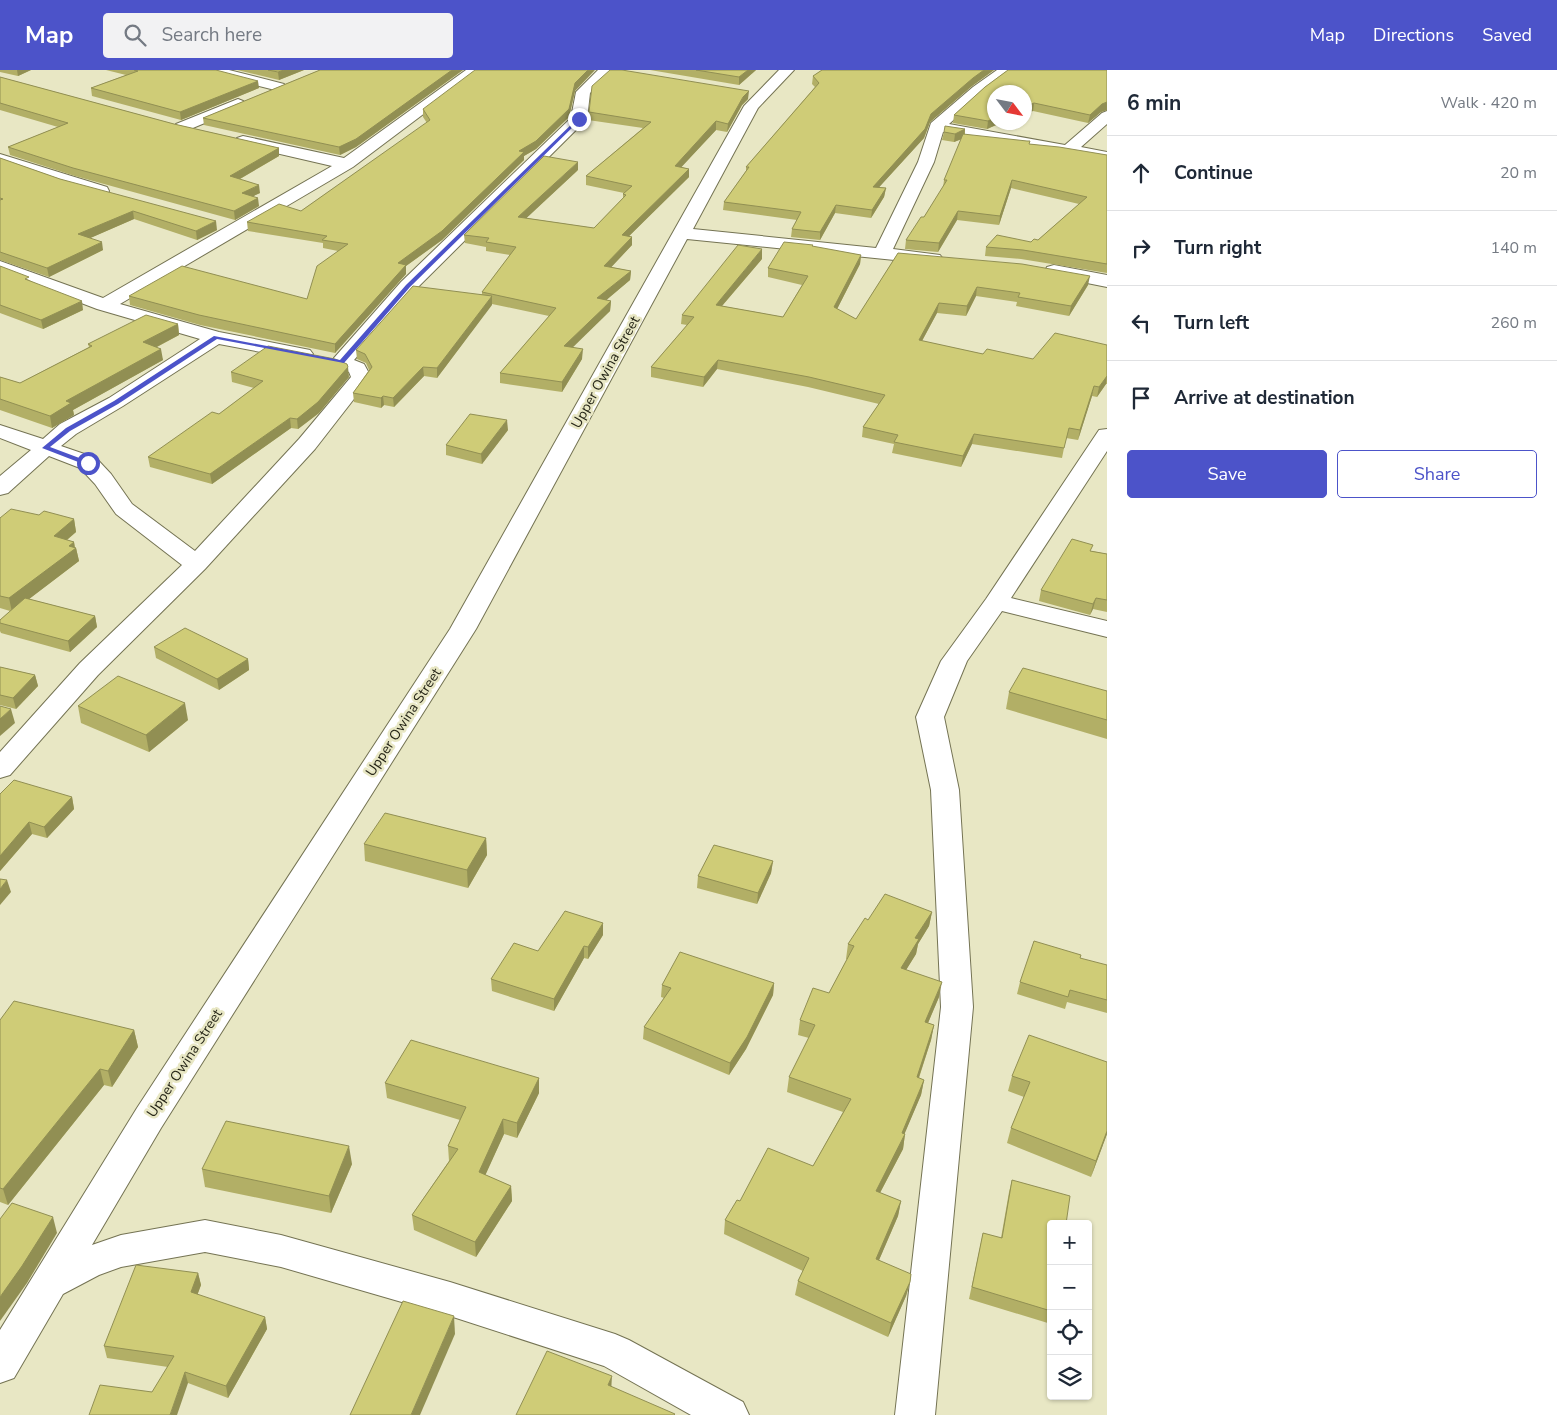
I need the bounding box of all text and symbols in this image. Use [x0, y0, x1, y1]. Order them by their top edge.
search box [103, 13, 453, 58]
text: Map [25, 19, 73, 51]
icon: search [121, 21, 149, 49]
text: Search here [161, 22, 262, 48]
text: Map [1310, 23, 1345, 47]
text: Directions [1373, 23, 1454, 47]
text: Saved [1482, 23, 1532, 47]
north arrow [987, 85, 1032, 130]
text: 6 min [1127, 89, 1181, 117]
text: Walk · 420 m [1441, 92, 1537, 114]
route end [568, 108, 591, 131]
icon: ahead [1127, 159, 1155, 187]
text: Continue [1174, 160, 1253, 186]
text: 20 m [1500, 162, 1537, 184]
icon: right [1127, 234, 1155, 262]
text: Turn right [1174, 235, 1261, 261]
text: 140 m [1490, 237, 1537, 259]
icon: left [1127, 309, 1155, 337]
text: Turn left [1174, 310, 1249, 336]
text: 260 m [1490, 312, 1537, 334]
street label: Upper Owina Street [567, 313, 644, 432]
icon: arrive [1127, 384, 1155, 412]
text: Arrive at destination [1174, 385, 1355, 411]
button: Save [1127, 450, 1327, 498]
button: Share [1337, 450, 1537, 498]
route start [77, 452, 100, 475]
street label: Upper Owina Street [361, 664, 446, 780]
street label: Upper Owina Street [142, 1005, 227, 1121]
map controls [1047, 1220, 1092, 1400]
button: + [1047, 1220, 1092, 1265]
button: − [1047, 1265, 1092, 1310]
button: locate [1047, 1310, 1092, 1355]
button: layers [1047, 1355, 1092, 1400]

